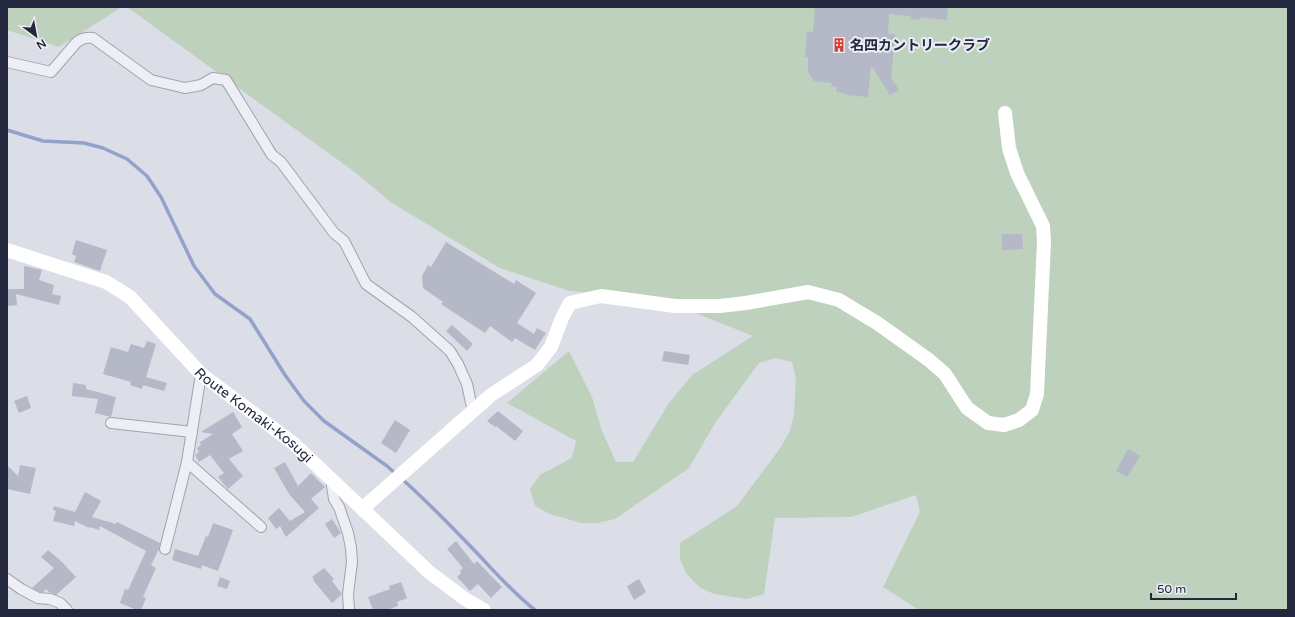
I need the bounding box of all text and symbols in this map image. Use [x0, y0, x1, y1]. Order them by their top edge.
north arrow [16, 16, 56, 56]
text: N [34, 36, 48, 52]
building icon: 名四カントリークラブ [831, 37, 847, 53]
place label: 名四カントリークラブ [850, 37, 990, 54]
street label: Route Komaki-Kosugi [191, 364, 317, 466]
scale bar [1151, 575, 1236, 601]
text: 50 m [1157, 582, 1186, 596]

